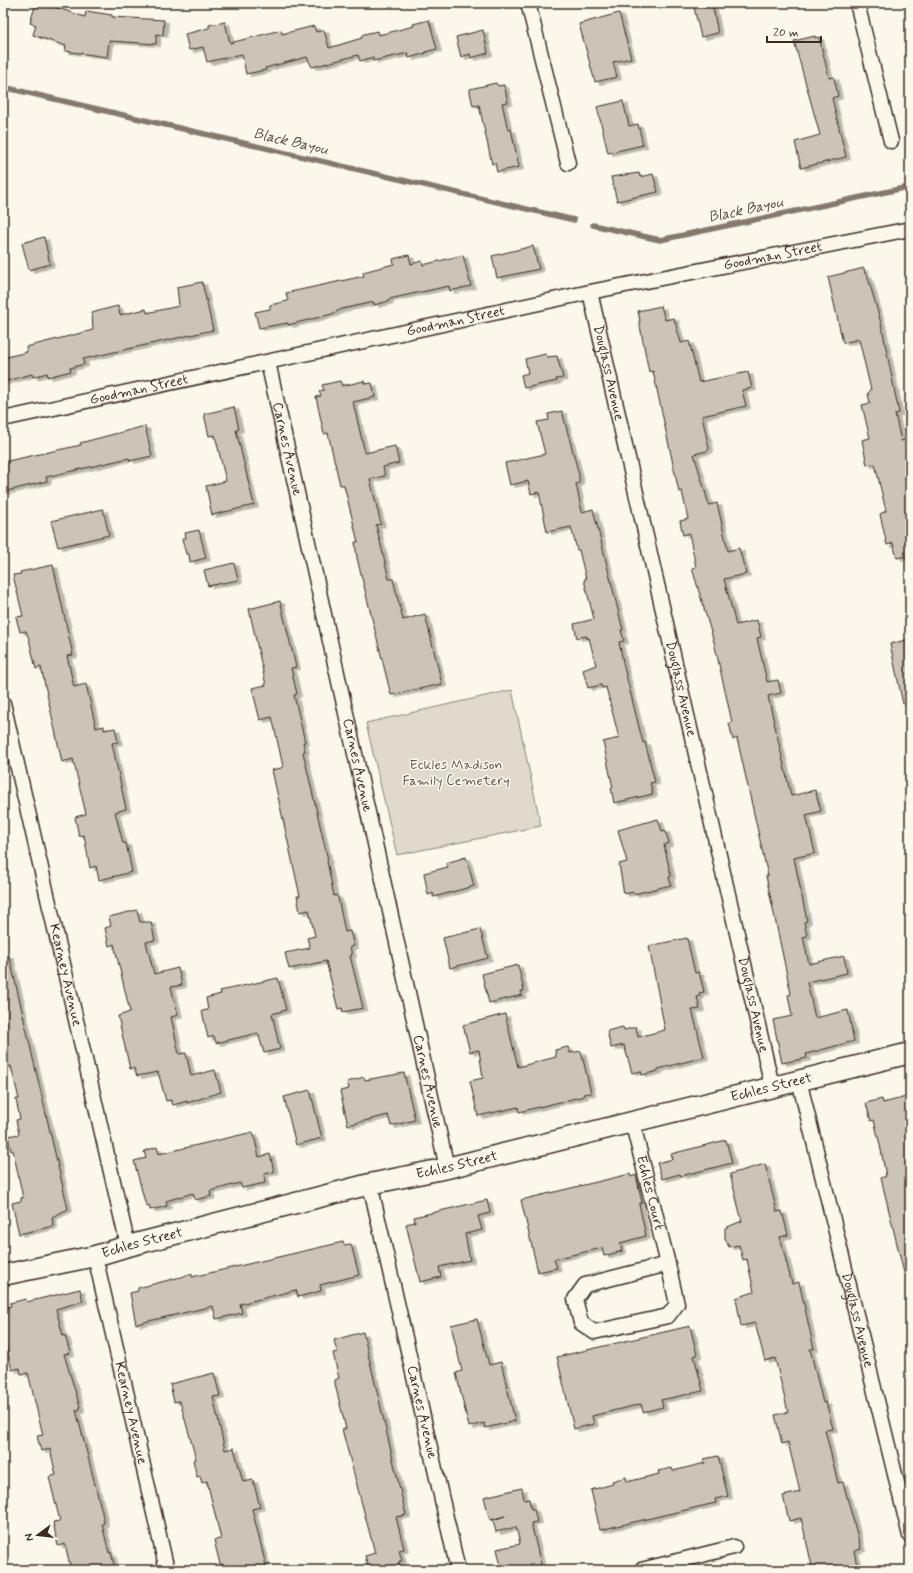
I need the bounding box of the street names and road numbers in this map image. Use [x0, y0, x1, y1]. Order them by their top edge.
street label: Goodman Street [722, 238, 824, 274]
street label: Goodman Street [405, 302, 506, 340]
street label: Douglass Avenue [589, 323, 628, 423]
street label: Goodman Street [88, 370, 190, 409]
street label: Carnes Avenue [268, 400, 306, 498]
street label: Douglass Avenue [661, 639, 701, 738]
street label: Carnes Avenue [338, 717, 377, 814]
street label: Kearney Avenue [45, 922, 86, 1028]
street label: Douglass Avenue [734, 955, 773, 1054]
street label: Carnes Avenue [409, 1033, 447, 1130]
street label: Echles Street [729, 1069, 814, 1106]
street label: Echles Street [414, 1147, 500, 1183]
street label: Echles Court [632, 1154, 668, 1232]
street label: Echles Street [100, 1223, 185, 1262]
street label: Douglass Avenue [837, 1270, 878, 1370]
street label: Kearney Avenue [110, 1360, 152, 1466]
street label: Carnes Avenue [403, 1364, 441, 1461]

